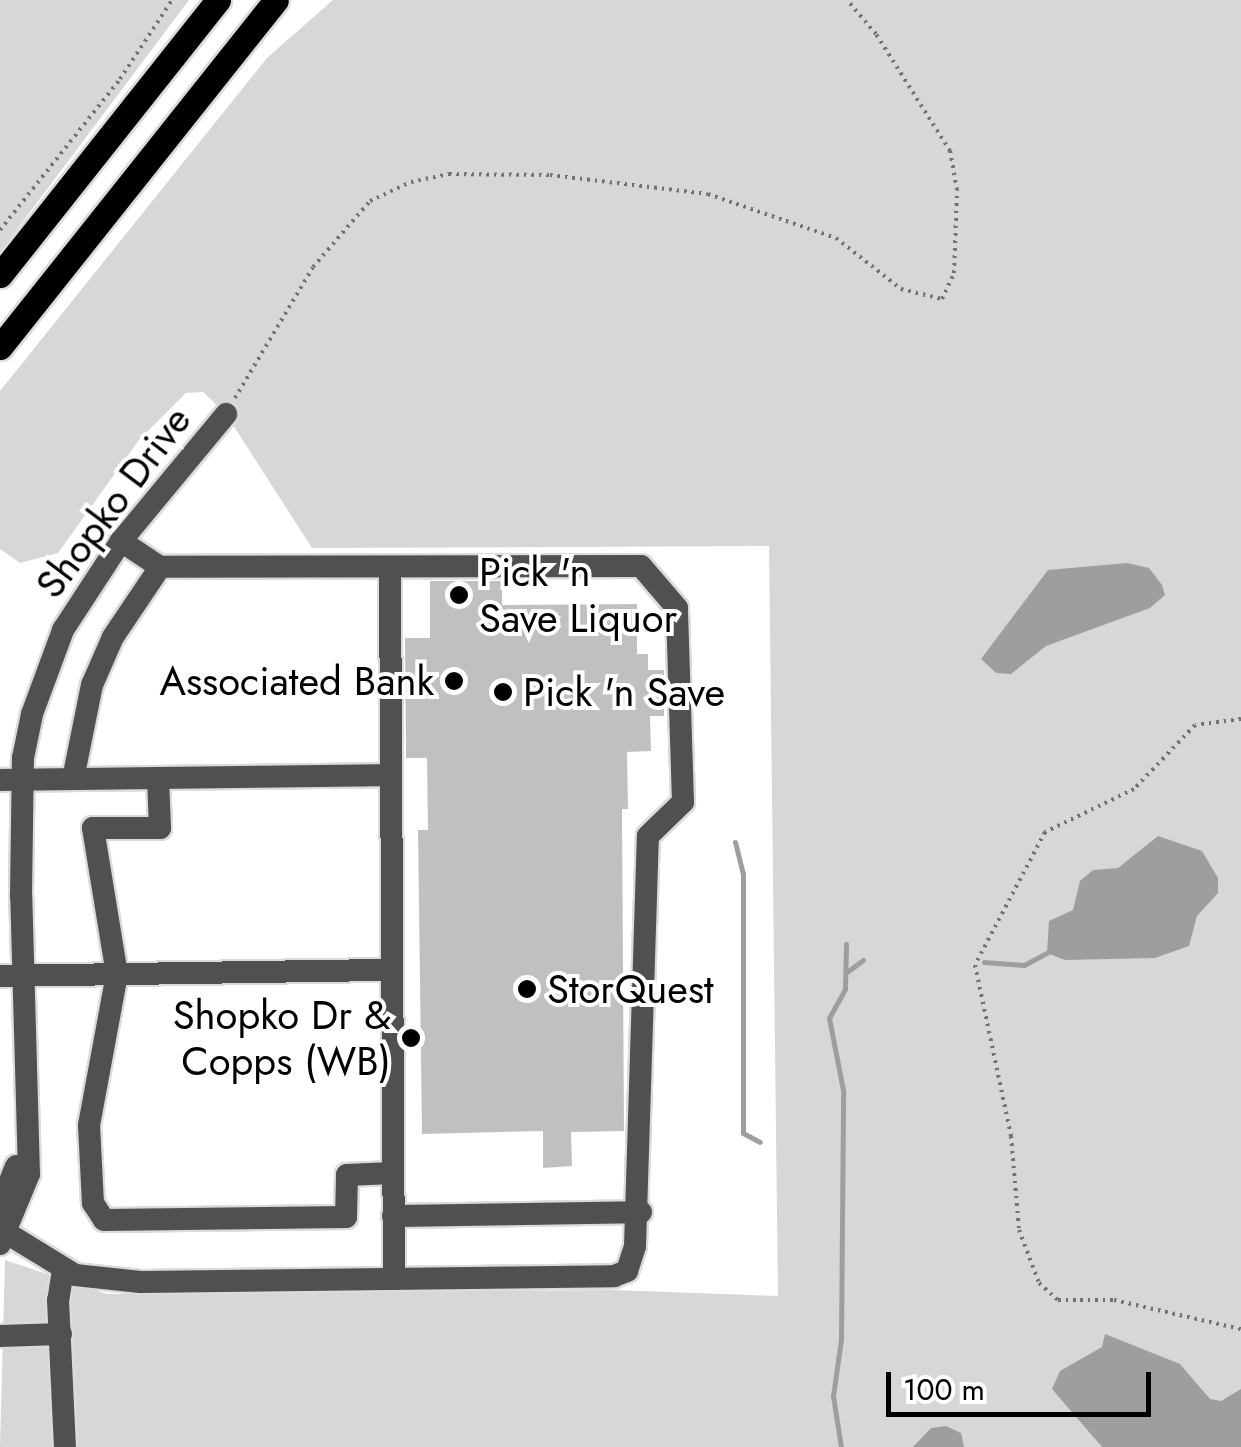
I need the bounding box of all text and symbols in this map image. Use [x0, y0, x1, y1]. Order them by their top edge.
street label: Shopko Drive [25, 397, 201, 607]
place label: Pick 'n Save Liquor [479, 548, 677, 642]
marker: Pick 'n Save Liquor [448, 584, 470, 606]
place label: Associated Bank [160, 657, 434, 705]
place label: Pick 'n Save [523, 668, 725, 716]
marker: Associated Bank [443, 670, 465, 692]
marker: Pick 'n Save [492, 681, 514, 703]
place label: StorQuest [547, 965, 714, 1013]
marker: StorQuest [516, 978, 538, 1000]
place label: Shopko Dr & Copps (WB) [173, 991, 391, 1085]
marker: Shopko Dr & Copps (WB) [400, 1027, 422, 1049]
scale bar [891, 1352, 1156, 1414]
text: 100 m [903, 1368, 985, 1411]

